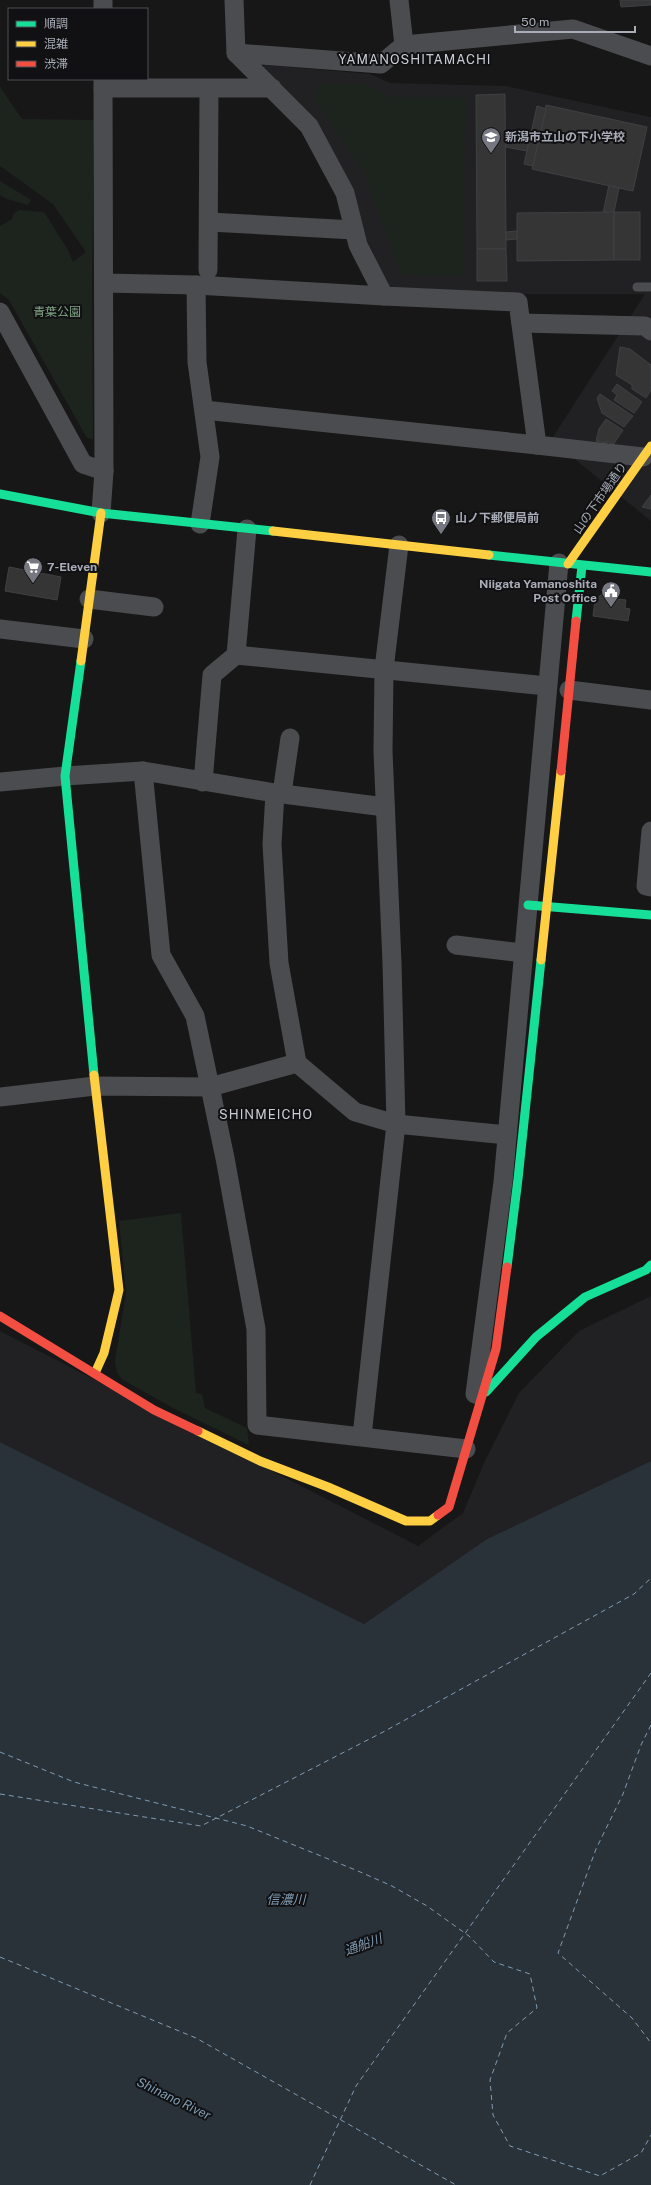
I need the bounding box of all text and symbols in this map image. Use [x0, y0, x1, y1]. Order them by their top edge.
legend [8, 8, 148, 80]
scale bar [515, 8, 635, 34]
text: 50 m [521, 15, 549, 29]
text: 順調 [44, 17, 68, 31]
text: 混雑 [44, 37, 68, 51]
district label: YAMANOSHITAMACHI [338, 52, 492, 67]
text: 渋滞 [44, 57, 68, 71]
school or university icon: 新潟市立山の下小学校 [480, 126, 502, 154]
place label: 新潟市立山の下小学校 [505, 130, 625, 144]
park label: 青葉公園 [33, 305, 81, 319]
street label: 山の下市場通り [570, 460, 630, 536]
bus stop icon: 山ノ下郵便局前 [430, 507, 452, 535]
place label: 山ノ下郵便局前 [455, 511, 539, 525]
supermarket icon: 7-Eleven [22, 556, 44, 584]
place label: 7-Eleven [47, 560, 97, 574]
place label: Niigata Yamanoshita Post Office [479, 577, 597, 605]
public building icon: Niigata Yamanoshita Post Office [600, 580, 622, 608]
district label: SHINMEICHO [219, 1107, 313, 1122]
water label: 信濃川 [266, 1892, 307, 1907]
water label: 通船川 [342, 1930, 386, 1958]
water label: Shinano River [134, 2074, 213, 2123]

